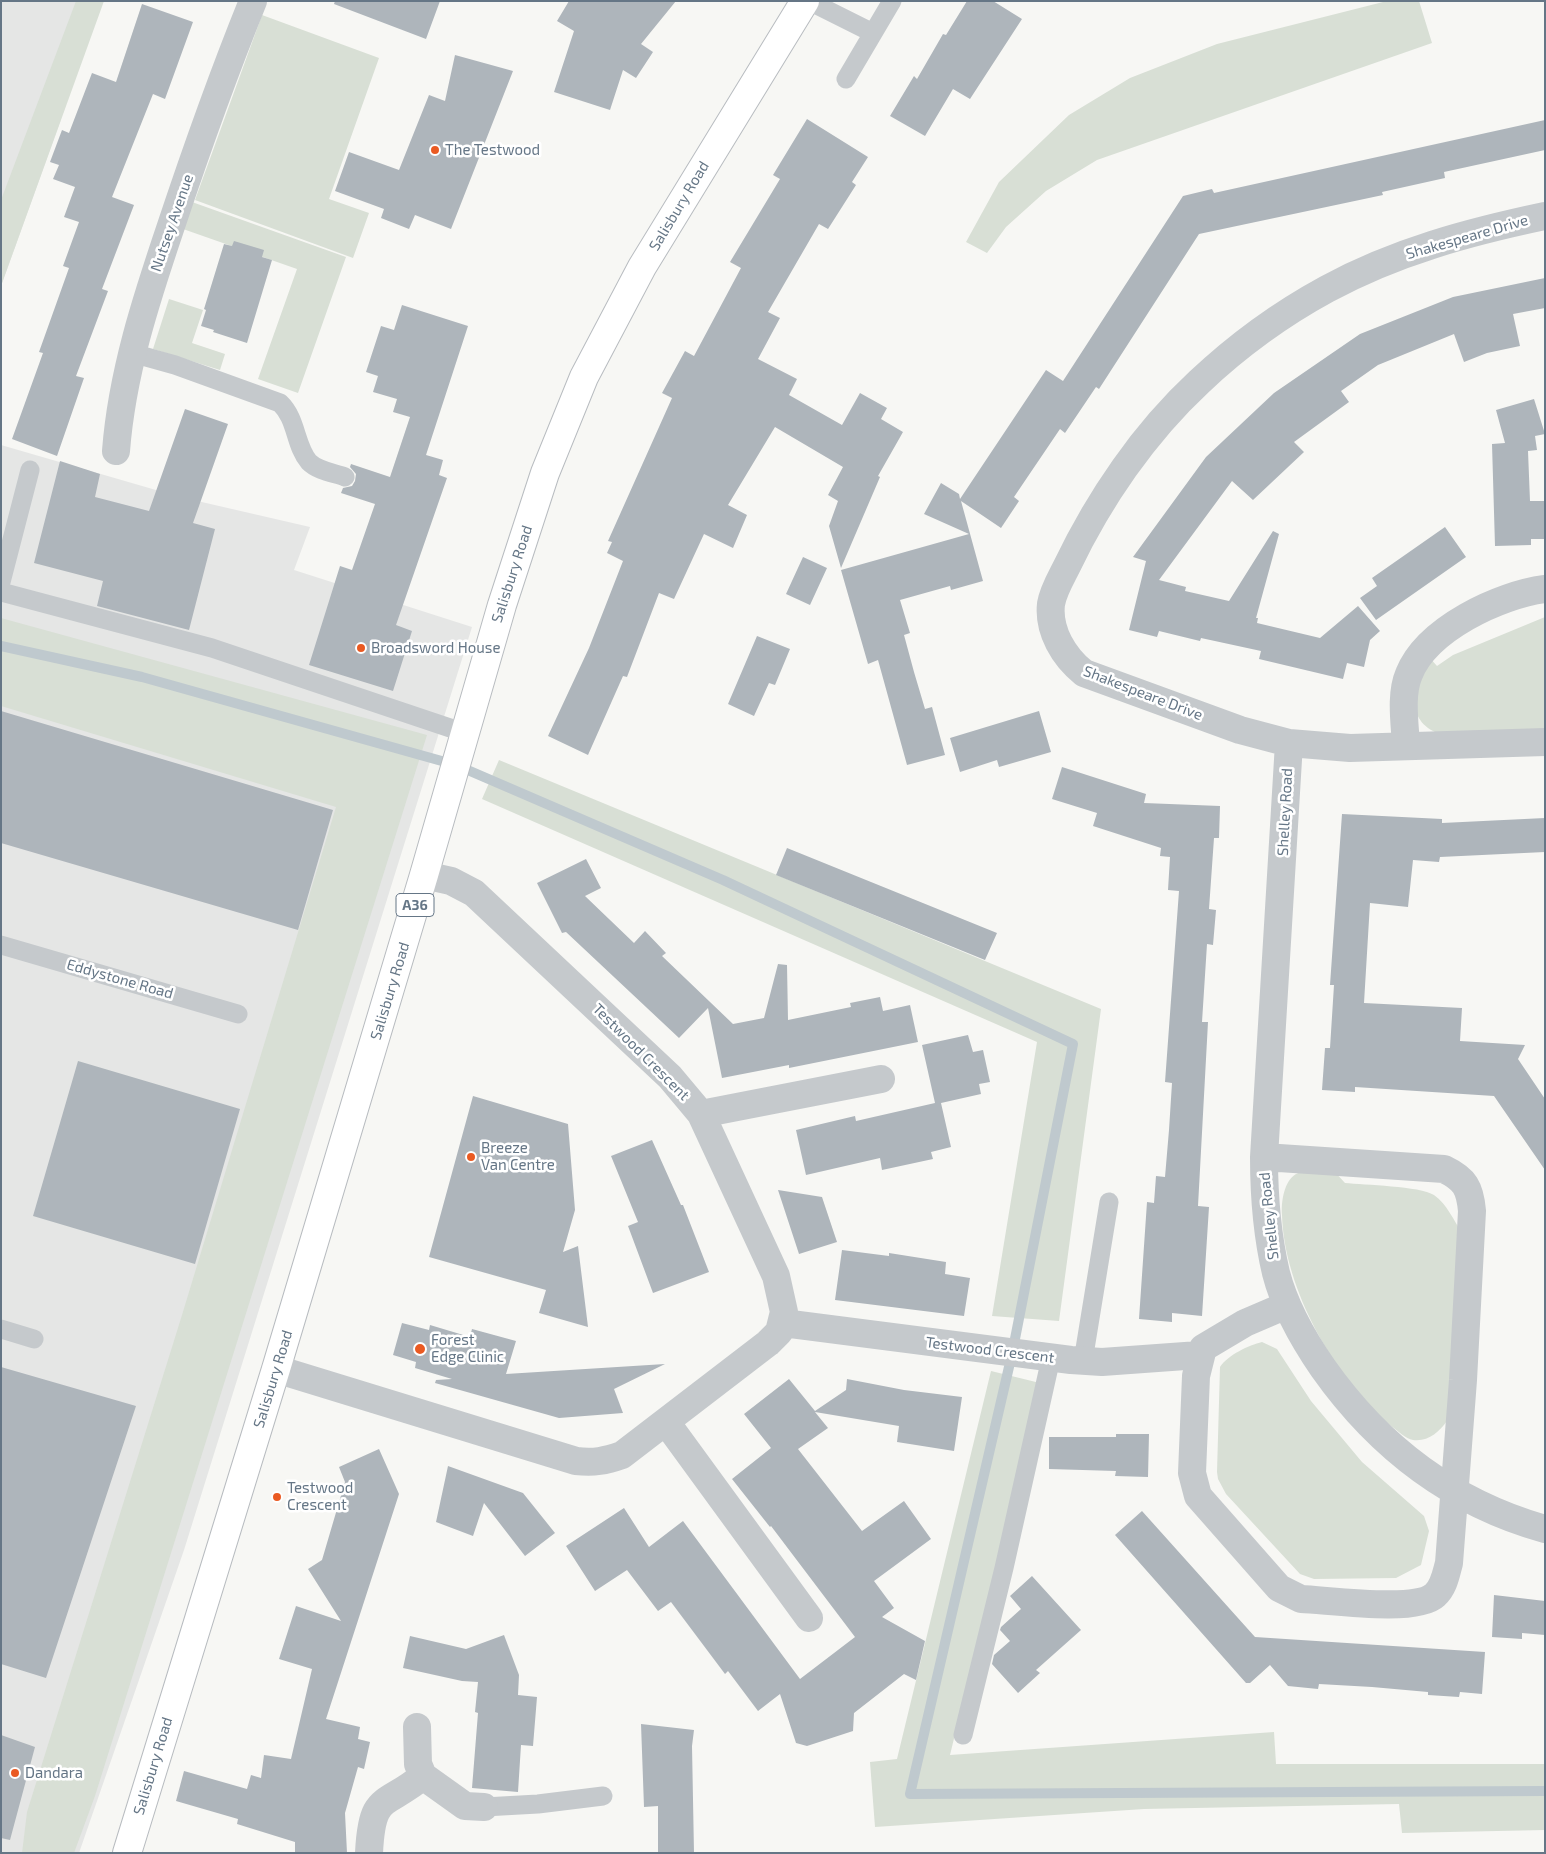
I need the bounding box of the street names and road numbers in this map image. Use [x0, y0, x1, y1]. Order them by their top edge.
street label: Salisbury Road [645, 158, 713, 254]
street label: Nutsey Avenue [147, 172, 197, 274]
street label: Shakespeare Drive [1404, 211, 1530, 263]
street label: Salisbury Road [488, 523, 536, 625]
street label: Shakespeare Drive [1081, 662, 1205, 724]
street label: Shelley Road [1274, 768, 1296, 856]
road number: A36 [396, 894, 434, 916]
street label: Salisbury Road [367, 940, 413, 1042]
street label: Eddystone Road [65, 955, 175, 1003]
street label: Testwood Crescent [589, 1000, 693, 1104]
street label: Shelley Road [1255, 1171, 1283, 1261]
street label: Salisbury Road [250, 1328, 296, 1430]
street label: Testwood Crescent [925, 1333, 1055, 1367]
street label: Salisbury Road [130, 1715, 176, 1817]

